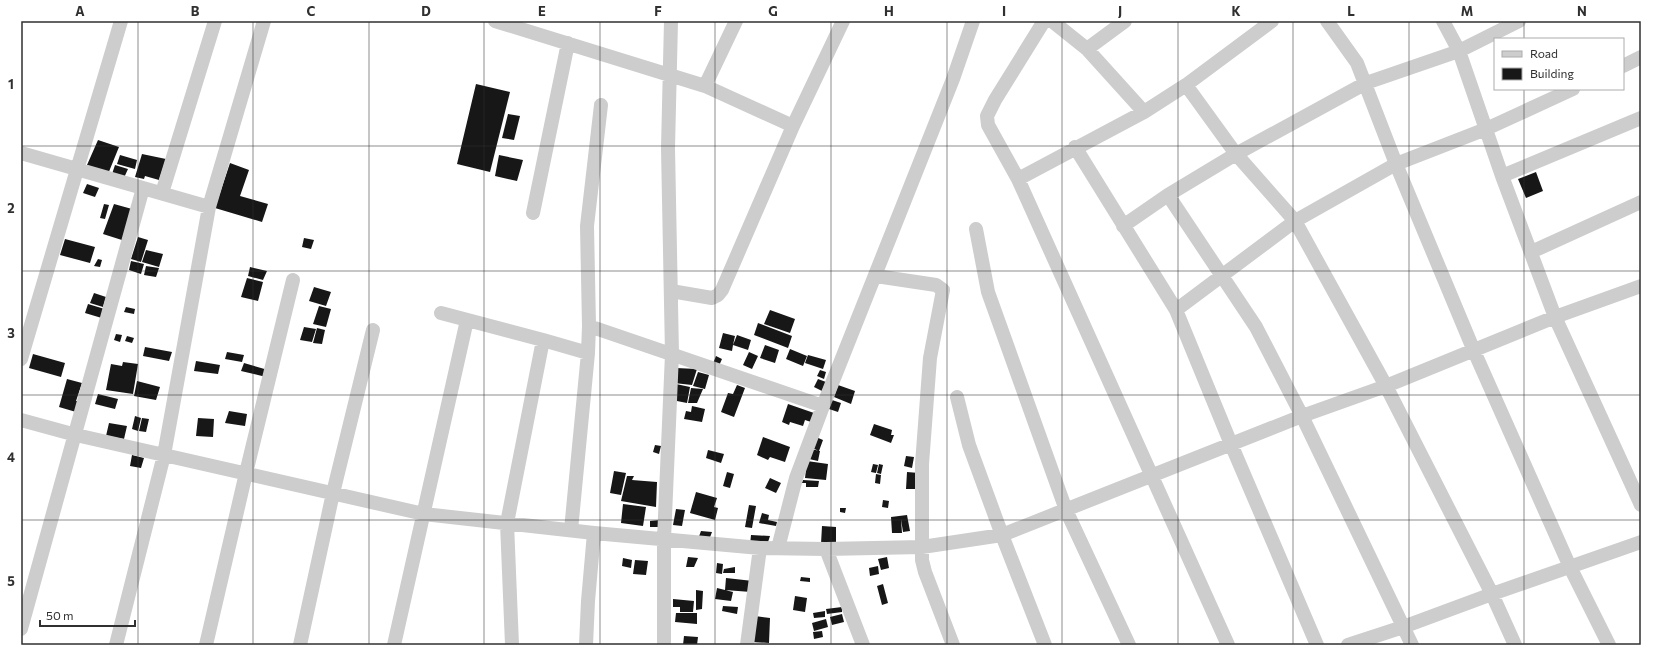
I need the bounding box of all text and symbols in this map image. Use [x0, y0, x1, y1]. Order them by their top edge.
text: A [75, 3, 85, 19]
text: B [191, 3, 200, 19]
text: C [307, 3, 316, 19]
text: D [421, 3, 431, 19]
text: E [538, 3, 546, 19]
text: F [654, 3, 662, 19]
text: G [768, 3, 778, 19]
text: H [884, 3, 894, 19]
text: I [1002, 3, 1006, 19]
text: J [1118, 3, 1122, 19]
text: K [1231, 3, 1241, 19]
text: L [1347, 3, 1355, 19]
text: M [1461, 3, 1473, 19]
text: N [1577, 3, 1587, 19]
legend [1494, 38, 1624, 90]
text: Road [1530, 46, 1558, 60]
text: Building [1530, 66, 1574, 80]
text: 1 [8, 76, 14, 92]
text: 2 [7, 200, 15, 216]
text: 3 [7, 325, 15, 341]
text: 4 [7, 449, 15, 465]
text: 5 [7, 573, 15, 589]
scale bar [40, 602, 135, 628]
text: 50 m [46, 608, 74, 622]

